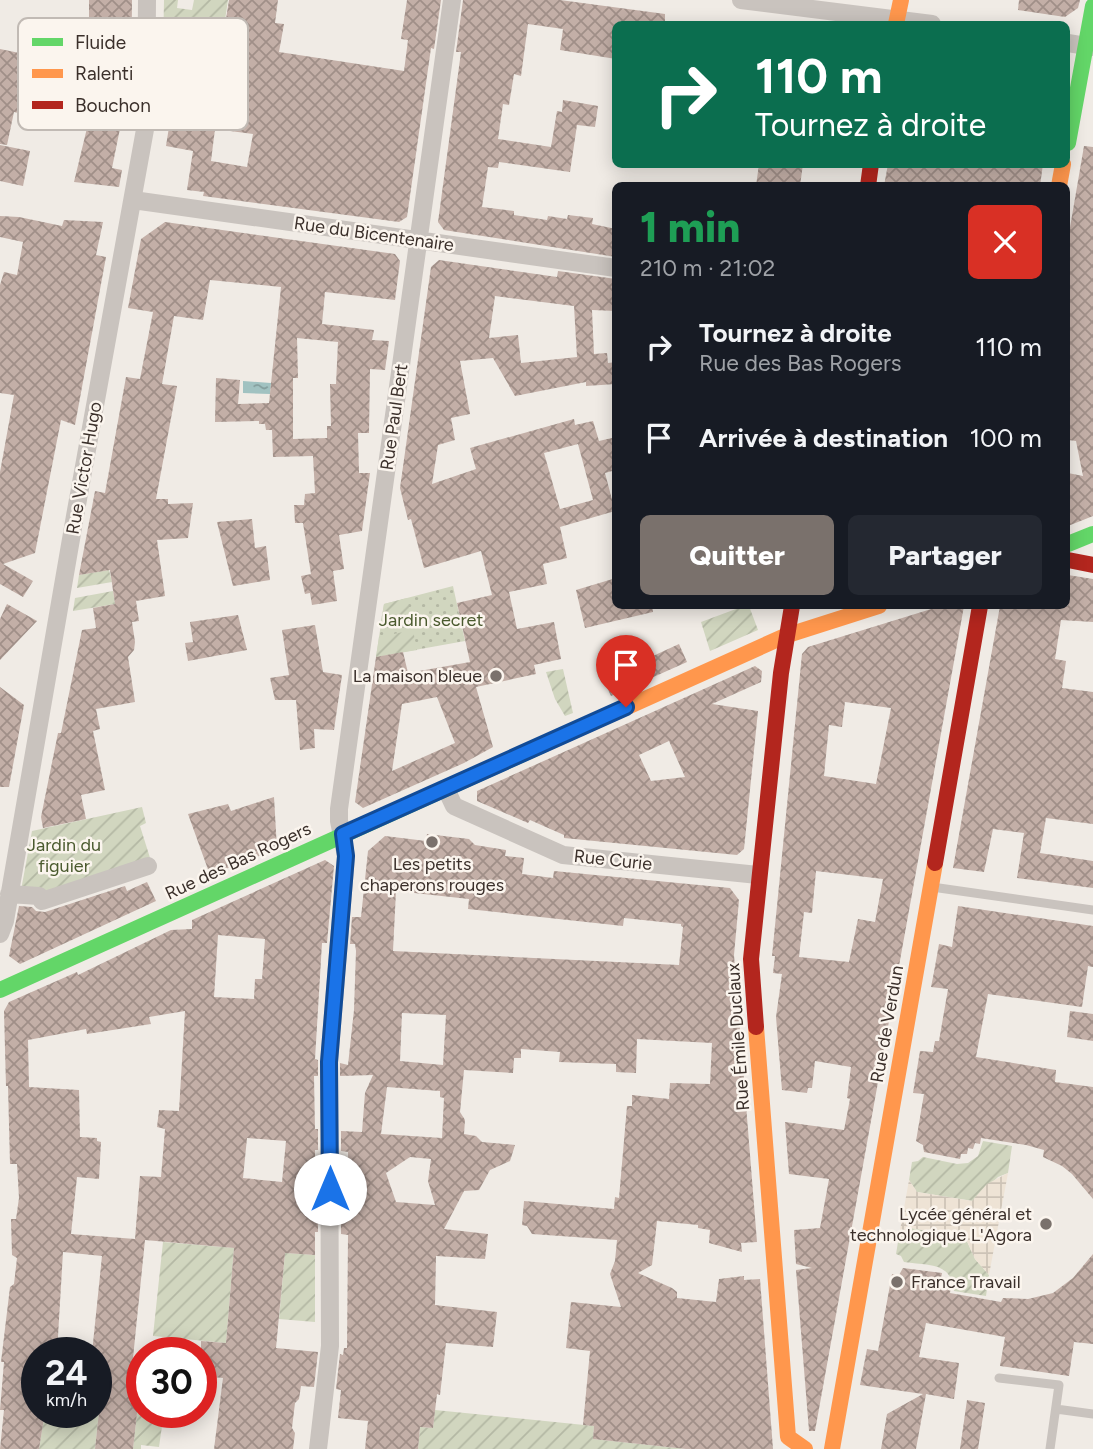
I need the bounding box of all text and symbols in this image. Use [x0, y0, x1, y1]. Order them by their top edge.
legend [18, 18, 248, 130]
text: Fluide [75, 31, 126, 54]
text: 110 m [755, 46, 883, 105]
icon: right [640, 49, 731, 140]
text: Ralenti [75, 62, 133, 85]
text: Bouchon [75, 94, 151, 117]
text: Tournez à droite [755, 106, 986, 144]
text: 1 min [640, 202, 740, 253]
button: close [968, 205, 1042, 279]
street label: Rue du Bicentenaire [293, 212, 456, 256]
text: 210 m · 21:02 [640, 254, 775, 282]
text: Tournez à droite [699, 317, 892, 349]
icon: right [640, 328, 678, 366]
text: 110 m [975, 331, 1042, 363]
text: Rue des Bas Rogers [699, 349, 901, 377]
street label: Rue Paul Bert [376, 362, 412, 472]
street label: Rue Victor Hugo [62, 400, 106, 536]
icon: arrive [640, 419, 678, 457]
text: Arrivée à destination [699, 422, 948, 454]
text: 100 m [969, 422, 1042, 454]
button: Quitter [640, 515, 834, 595]
button: Partager [848, 515, 1042, 595]
park label: Jardin secret [379, 609, 483, 631]
pin [596, 635, 656, 707]
icon: arrive [607, 646, 645, 684]
place label: La maison bleue [353, 665, 482, 687]
marker: La maison bleue [488, 668, 504, 684]
street label: Rue des Bas Rogers [162, 818, 314, 904]
park label: Jardin du figuier [27, 834, 101, 877]
marker: Les petits chaperons rouges [424, 834, 440, 850]
street label: Rue Curie [573, 845, 653, 875]
place label: Les petits chaperons rouges [360, 853, 504, 896]
street label: Rue Émile Duclaux [722, 962, 754, 1112]
street label: Rue de Verdun [866, 964, 908, 1084]
position arrow [293, 1152, 367, 1226]
place label: Lycée général et technologique L'Agora [850, 1203, 1032, 1246]
marker: Lycée général et technologique L'Agora [1038, 1216, 1054, 1232]
place label: France Travail [911, 1271, 1021, 1293]
marker: France Travail [889, 1274, 905, 1290]
speed limit sign: 30 [126, 1337, 217, 1428]
text: 24 [45, 1352, 88, 1394]
text: km/h [46, 1389, 87, 1411]

